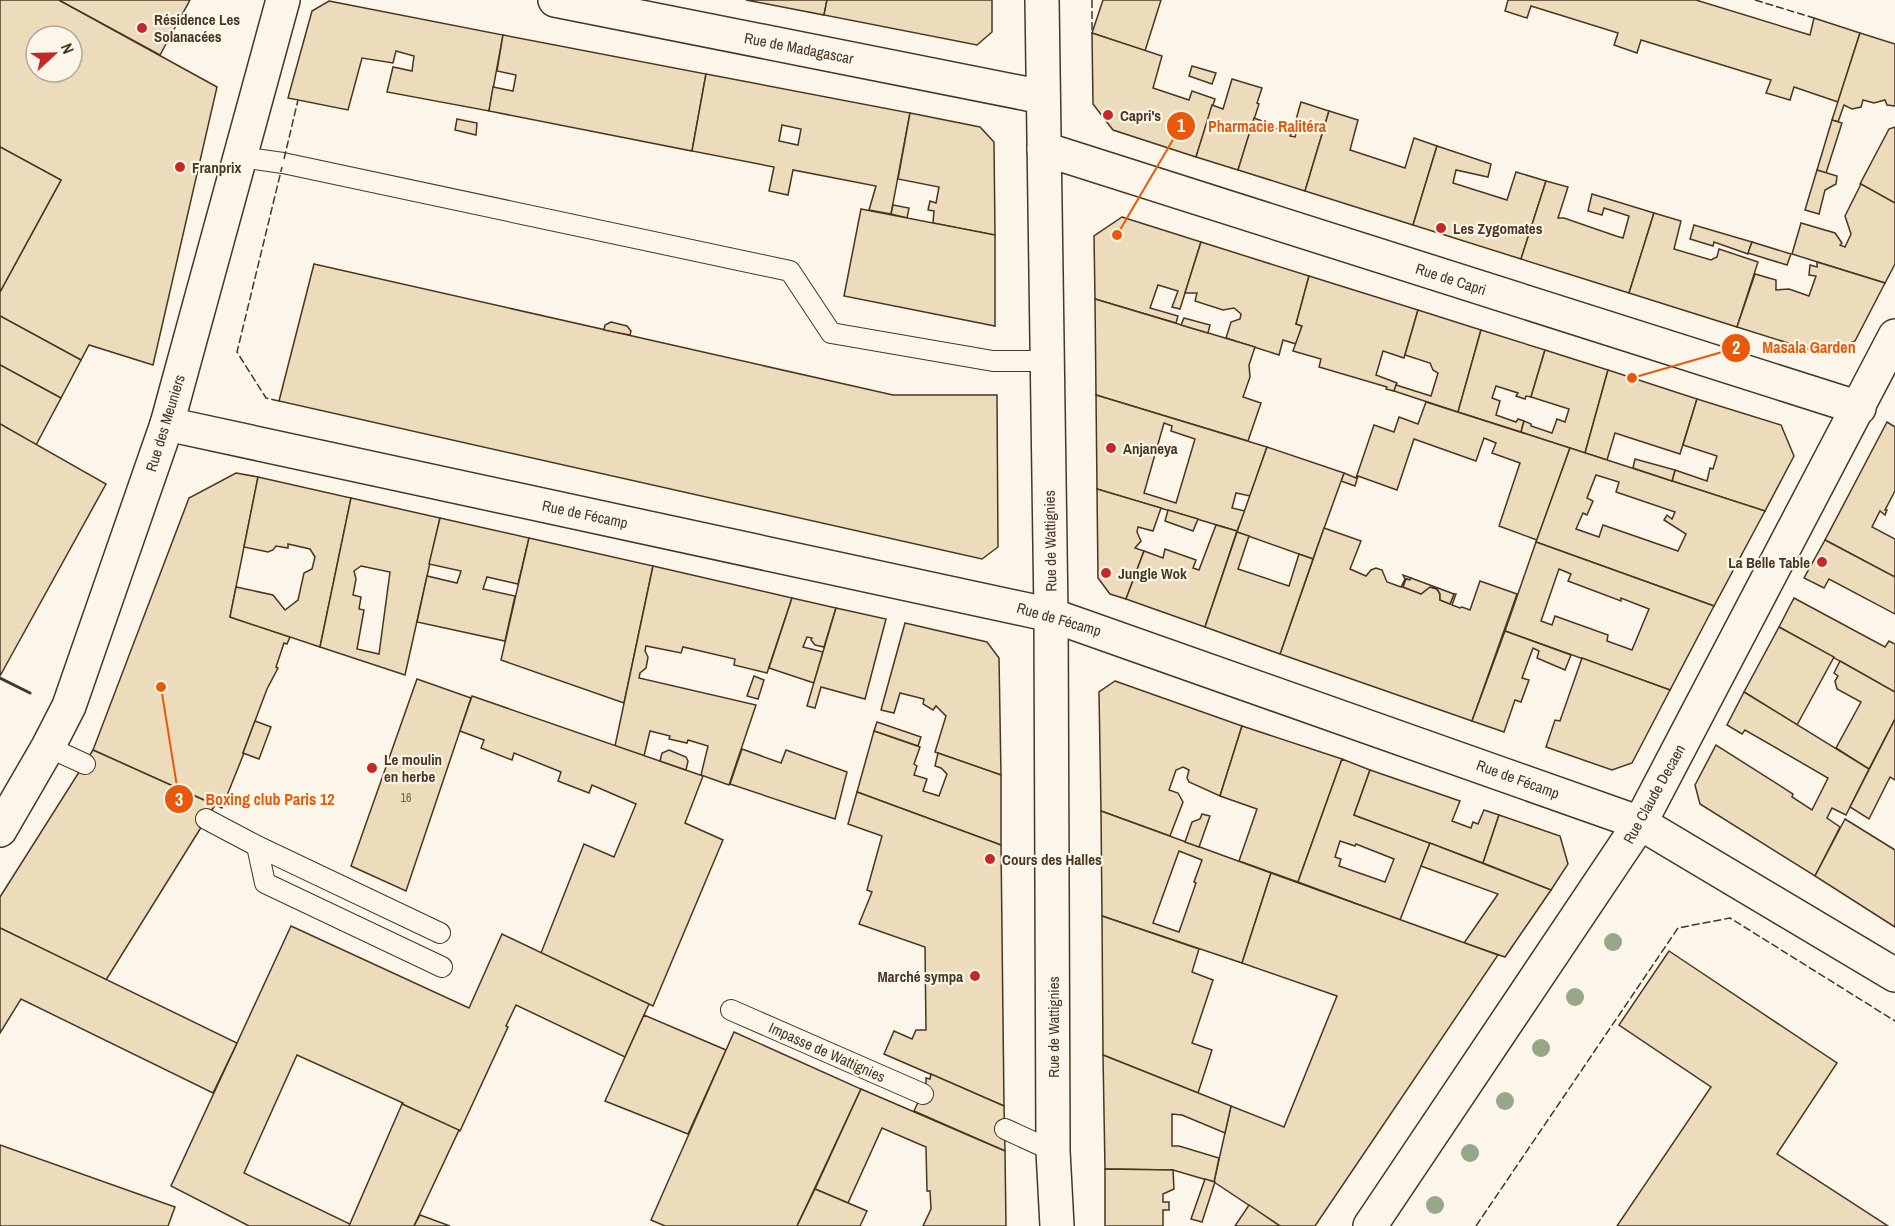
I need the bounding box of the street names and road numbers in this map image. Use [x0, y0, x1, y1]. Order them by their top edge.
street label: Rue de Madagascar [743, 27, 855, 69]
street label: Rue de Capri [1413, 258, 1489, 300]
street label: Rue des Meuniers [140, 372, 190, 474]
street label: Rue de Wattignies [1039, 490, 1061, 592]
street label: Rue de Fécamp [540, 495, 630, 533]
street label: Rue de Fécamp [1014, 597, 1104, 641]
street label: Rue Claude Decaen [1618, 740, 1690, 848]
street label: Rue de Fécamp [1474, 754, 1563, 804]
street label: Rue de Wattignies [1043, 976, 1064, 1078]
street label: Impasse de Wattignies [765, 1017, 889, 1087]

